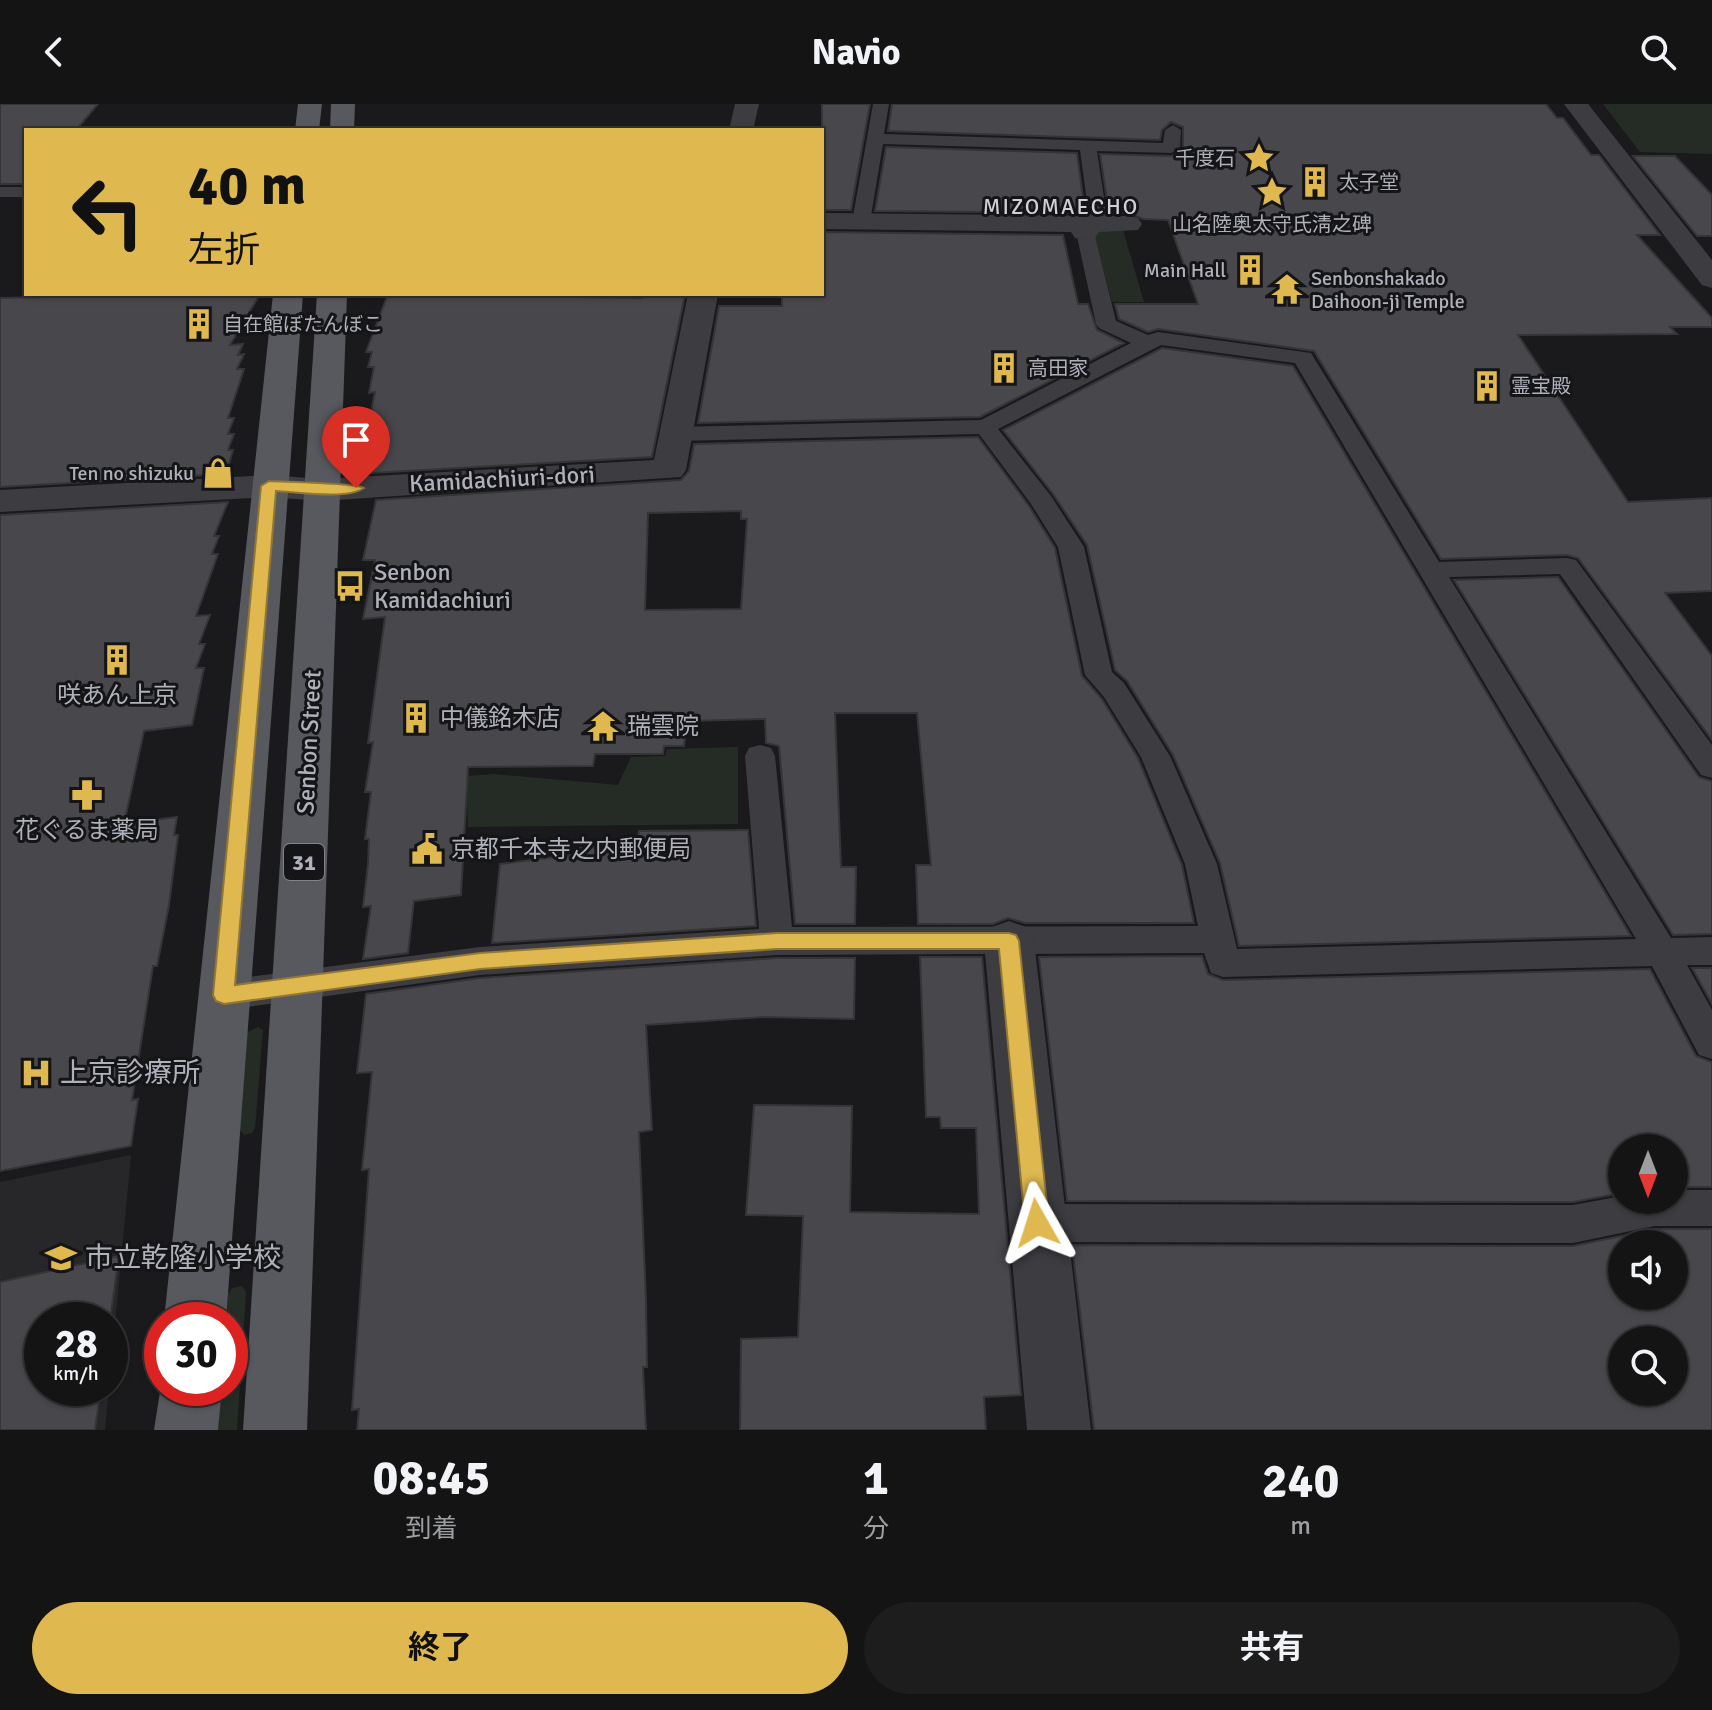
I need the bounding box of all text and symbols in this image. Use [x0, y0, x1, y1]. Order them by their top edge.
icon: back [32, 30, 76, 74]
text: Navio [812, 30, 900, 75]
icon: search [1636, 30, 1680, 74]
place icon: 千度石 [1242, 141, 1276, 175]
place label: 千度石 [1175, 146, 1235, 171]
text: 40 m [188, 151, 306, 220]
icon: left [56, 160, 160, 264]
building icon: 太子堂 [1298, 165, 1332, 199]
place label: 太子堂 [1339, 170, 1399, 195]
place icon: 山名陸奥太守氏淸之碑 [1255, 175, 1289, 209]
district label: MIZOMAECHO [983, 193, 1139, 220]
place label: 山名陸奥太守氏淸之碑 [1172, 212, 1372, 237]
text: 左折 [188, 228, 260, 273]
building icon: Main Hall [1233, 253, 1267, 287]
place label: Main Hall [1144, 258, 1226, 283]
place label: Senbonshakado Daihoon-ji Temple [1311, 266, 1465, 314]
temple icon: Senbonshakado Daihoon-ji Temple [1270, 272, 1304, 306]
building icon: 自在館ぼたんぼこ [182, 307, 216, 341]
place label: 自在館ぼたんぼこ [223, 312, 383, 337]
building icon: 高田家 [987, 351, 1021, 385]
place label: 高田家 [1028, 356, 1088, 381]
building icon: 霊宝殿 [1470, 369, 1504, 403]
place label: 霊宝殿 [1511, 374, 1571, 399]
pin [322, 406, 390, 488]
icon: arrive [334, 418, 378, 462]
shop icon: Ten no shizuku [201, 456, 235, 490]
street label: Kamidachiuri-dori [408, 459, 596, 499]
place label: Ten no shizuku [69, 461, 194, 486]
place label: Senbon Kamidachiuri [374, 557, 511, 615]
bus stop icon: Senbon Kamidachiuri [333, 569, 367, 603]
building icon: 咲あん上京 [100, 643, 134, 677]
street label: Senbon Street [290, 669, 328, 815]
place label: 咲あん上京 [57, 680, 177, 710]
building icon: 中儀銘木店 [399, 701, 433, 735]
place label: 中儀銘木店 [440, 703, 560, 733]
temple icon: 瑞雲院 [586, 709, 620, 743]
place label: 瑞雲院 [627, 711, 699, 741]
pharmacy icon: 花ぐるま薬局 [70, 778, 104, 812]
place label: 花ぐるま薬局 [15, 815, 159, 845]
public building icon: 京都千本寺之内郵便局 [410, 832, 444, 866]
place label: 京都千本寺之内郵便局 [451, 834, 691, 864]
road number: 31 [284, 844, 324, 880]
hospital icon: 上京診療所 [19, 1056, 53, 1090]
place label: 上京診療所 [60, 1056, 200, 1090]
north arrow [1608, 1134, 1688, 1214]
map controls [1608, 1134, 1688, 1406]
position arrow [995, 1181, 1079, 1265]
button: sound [1608, 1230, 1688, 1310]
school or university icon: 市立乾隆小学校 [44, 1241, 78, 1275]
place label: 市立乾隆小学校 [85, 1241, 281, 1275]
speed limit sign: 30 [144, 1302, 248, 1406]
text: 28 [54, 1319, 98, 1369]
button: search [1608, 1326, 1688, 1406]
text: km/h [53, 1361, 99, 1386]
text: 08:45 [373, 1449, 490, 1508]
text: 1 [863, 1449, 889, 1508]
text: 240 [1262, 1452, 1339, 1511]
text: m [1290, 1510, 1311, 1542]
text: 到着 [406, 1513, 458, 1545]
text: 分 [863, 1513, 889, 1545]
button: 終了 [32, 1602, 848, 1694]
button: 共有 [864, 1602, 1680, 1694]

